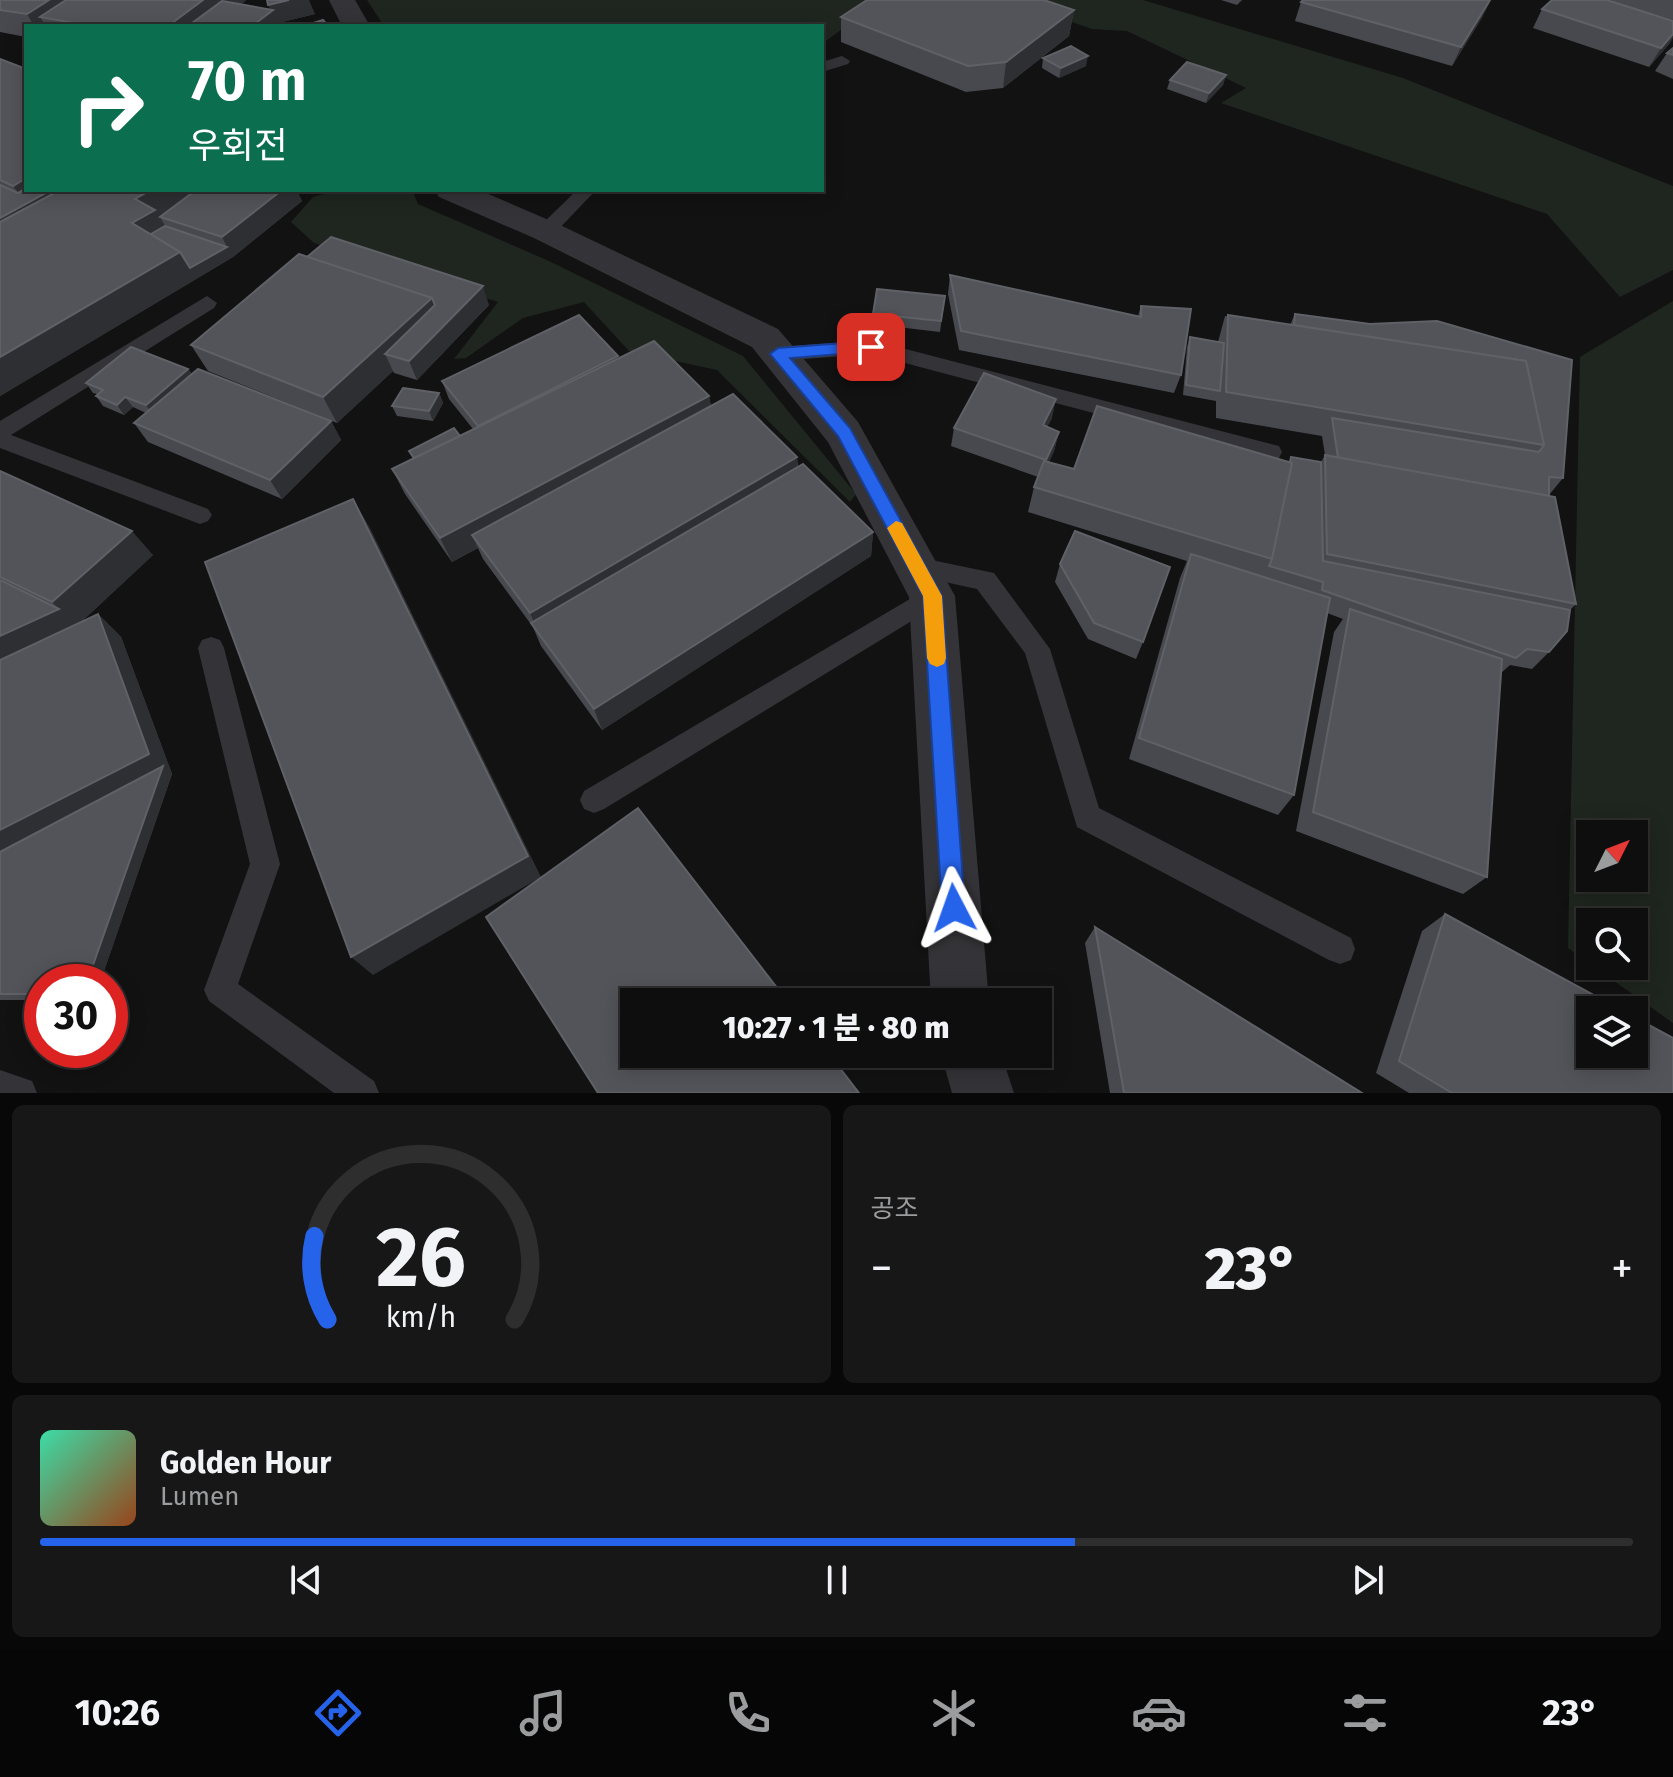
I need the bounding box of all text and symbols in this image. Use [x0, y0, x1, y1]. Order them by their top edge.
text: 70 m [188, 48, 307, 115]
icon: right [56, 56, 160, 160]
text: 우회전 [188, 124, 287, 168]
pin [837, 313, 905, 381]
icon: arrive [849, 325, 893, 369]
north arrow [1576, 820, 1648, 892]
map controls [1576, 820, 1648, 1068]
position arrow [912, 866, 996, 950]
button: search [1576, 908, 1648, 980]
speed limit sign: 30 [24, 964, 128, 1068]
button: layers [1576, 996, 1648, 1068]
text: 10:27 · 1 분 · 80 m [723, 1010, 949, 1046]
text: 공조 [871, 1193, 918, 1224]
text: 26 [376, 1208, 466, 1308]
text: 23° [1205, 1233, 1299, 1305]
text: − [871, 1242, 893, 1295]
text: + [1611, 1242, 1633, 1295]
text: km/h [386, 1300, 457, 1335]
text: Golden Hour [160, 1445, 331, 1481]
text: Lumen [160, 1481, 239, 1512]
icon: previous [284, 1558, 328, 1602]
icon: pause [815, 1558, 859, 1602]
icon: next [1346, 1558, 1390, 1602]
icon: directions [310, 1685, 366, 1741]
icon: music [515, 1685, 571, 1741]
icon: phone [720, 1685, 776, 1741]
icon: climate [926, 1685, 982, 1741]
icon: car [1131, 1685, 1187, 1741]
icon: filters [1337, 1685, 1393, 1741]
text: 10:26 [75, 1691, 160, 1735]
text: 23° [1542, 1691, 1598, 1735]

